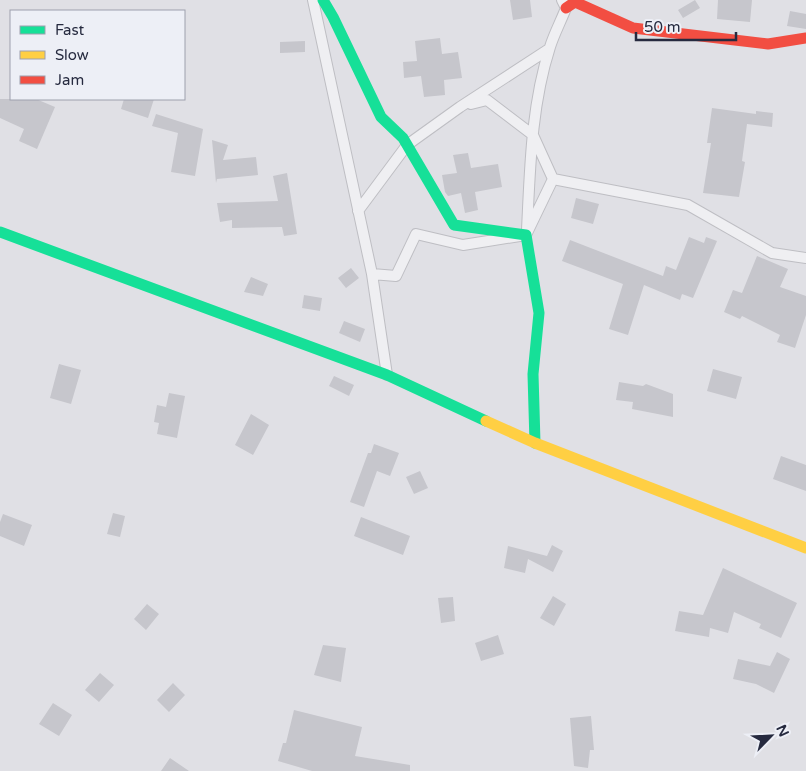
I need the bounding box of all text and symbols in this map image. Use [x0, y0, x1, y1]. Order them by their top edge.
legend [10, 10, 185, 100]
scale bar [636, 10, 736, 42]
text: 50 m [644, 18, 681, 36]
text: Fast [55, 21, 85, 39]
text: Slow [55, 46, 89, 64]
text: Jam [55, 71, 84, 89]
north arrow [746, 711, 796, 761]
text: N [772, 722, 792, 740]

